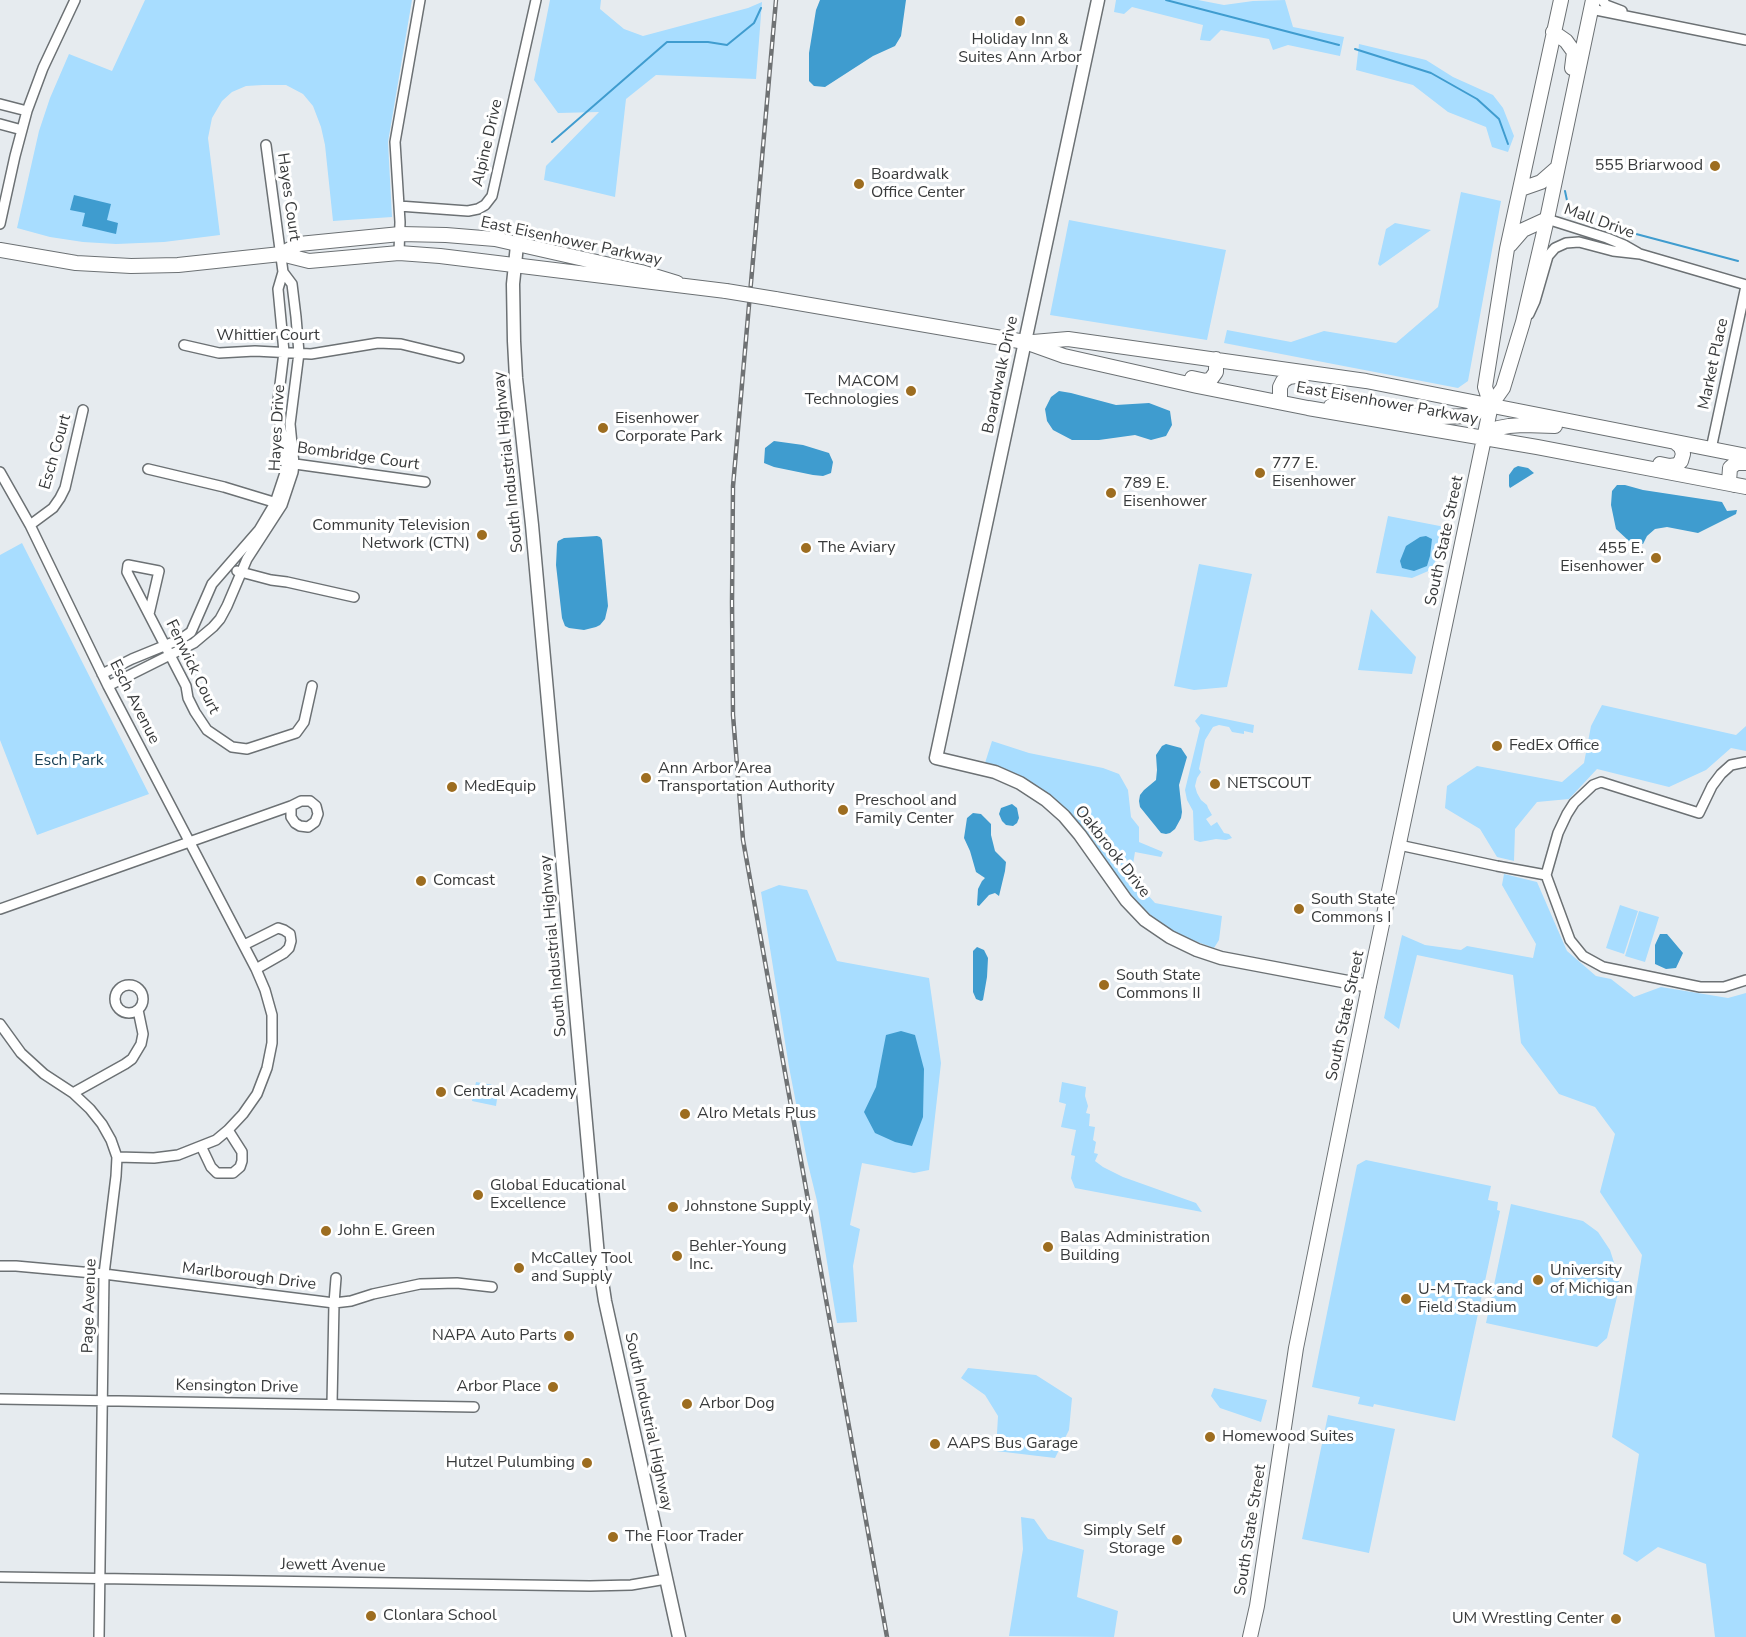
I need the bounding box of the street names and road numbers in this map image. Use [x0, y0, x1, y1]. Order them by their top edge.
street label: Alpine Drive [469, 97, 507, 189]
street label: Hayes Court [272, 152, 304, 242]
street label: Mall Drive [1561, 200, 1637, 244]
street label: East Eisenhower Parkway [479, 213, 663, 271]
street label: Boardwalk Drive [979, 314, 1023, 436]
street label: Market Place [1695, 317, 1733, 411]
street label: Whittier Court [216, 326, 320, 346]
street label: South Industrial Highway [490, 370, 528, 554]
street label: East Eisenhower Parkway [1294, 379, 1480, 429]
street label: Hayes Drive [266, 384, 290, 472]
street label: Esch Court [36, 412, 76, 492]
street label: Bombridge Court [296, 439, 420, 475]
street label: South State Street [1422, 474, 1468, 608]
street label: Fenwick Court [161, 617, 223, 717]
street label: Esch Avenue [105, 657, 163, 747]
street label: Oakbrook Drive [1070, 802, 1154, 902]
street label: South Industrial Highway [536, 854, 572, 1038]
street label: South State Street [1323, 949, 1369, 1083]
street label: Page Avenue [79, 1258, 101, 1354]
street label: Marlborough Drive [181, 1259, 317, 1295]
street label: South Industrial Highway [620, 1331, 676, 1513]
street label: Kensington Drive [175, 1376, 299, 1398]
street label: South State Street [1231, 1463, 1271, 1597]
street label: Jewett Avenue [280, 1555, 386, 1577]

